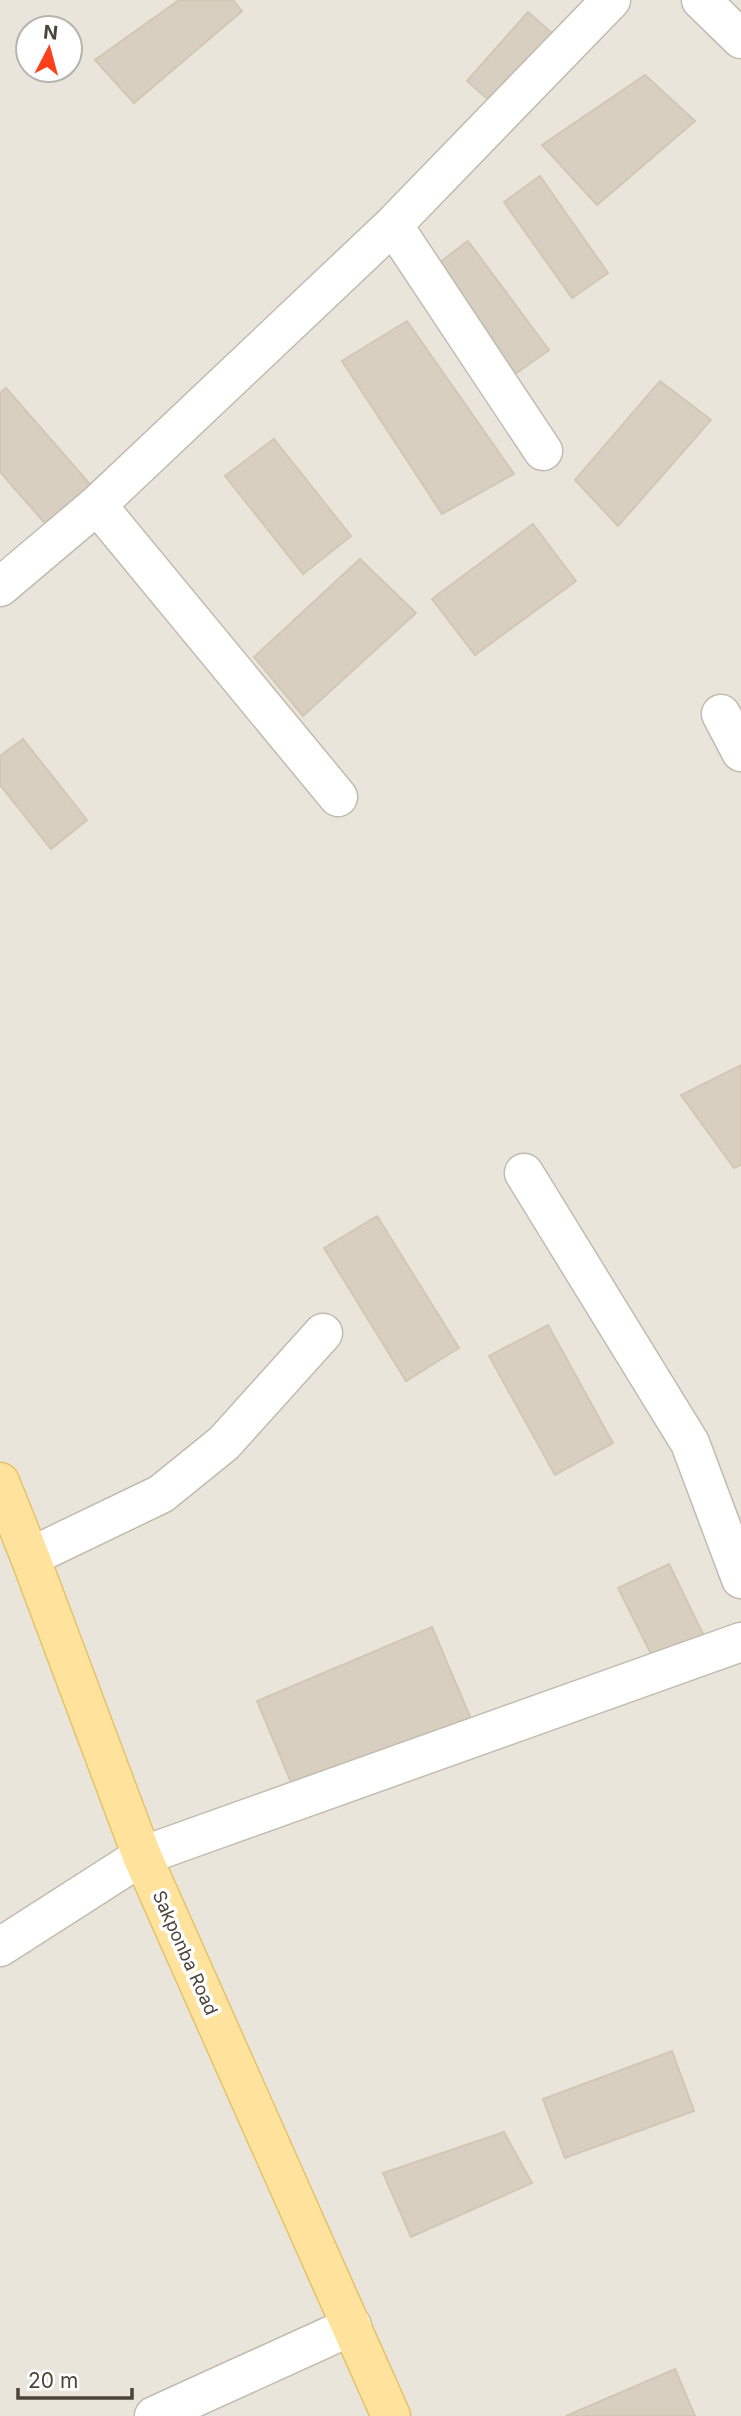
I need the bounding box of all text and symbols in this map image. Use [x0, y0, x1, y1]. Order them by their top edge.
north arrow [14, 14, 84, 84]
text: N [42, 20, 59, 45]
street label: Sakponba Road [149, 1887, 222, 2018]
scale bar [18, 2356, 131, 2400]
text: 20 m [28, 2368, 78, 2393]

